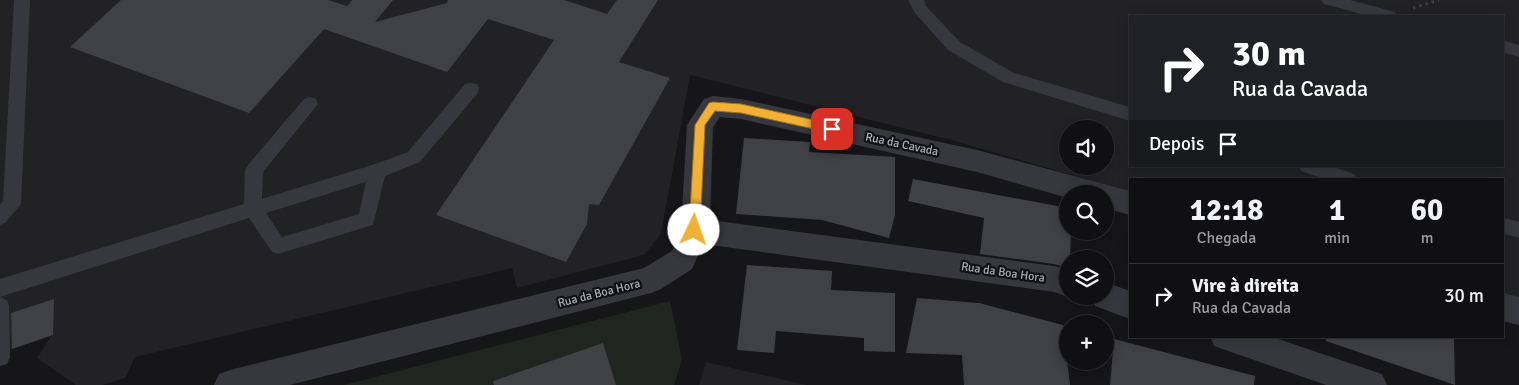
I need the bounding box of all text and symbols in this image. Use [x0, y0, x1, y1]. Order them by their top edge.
text: 30 m [1232, 32, 1306, 75]
icon: right [1149, 35, 1214, 100]
text: Rua da Cavada [1232, 75, 1368, 102]
pin [811, 108, 853, 150]
icon: arrive [818, 115, 846, 143]
map controls [1059, 120, 1114, 370]
button: sound [1059, 120, 1114, 175]
street label: Rua da Cavada [864, 129, 940, 160]
icon: arrive [1214, 130, 1242, 158]
text: Depois [1149, 132, 1204, 156]
button: search [1059, 185, 1114, 240]
text: 12:18 [1190, 192, 1263, 229]
text: 1 [1329, 192, 1345, 229]
text: 60 [1411, 192, 1443, 229]
position arrow [667, 203, 719, 255]
text: Chegada [1197, 228, 1256, 248]
text: min [1324, 228, 1350, 248]
text: m [1421, 228, 1433, 248]
button: layers [1059, 250, 1114, 305]
street label: Rua da Boa Hora [960, 259, 1046, 286]
text: Vire à direita [1192, 274, 1299, 298]
street label: Rua da Boa Hora [556, 276, 642, 311]
icon: right [1149, 282, 1177, 310]
text: 30 m [1444, 284, 1484, 308]
text: Rua da Cavada [1192, 298, 1291, 318]
button: + [1059, 315, 1114, 370]

